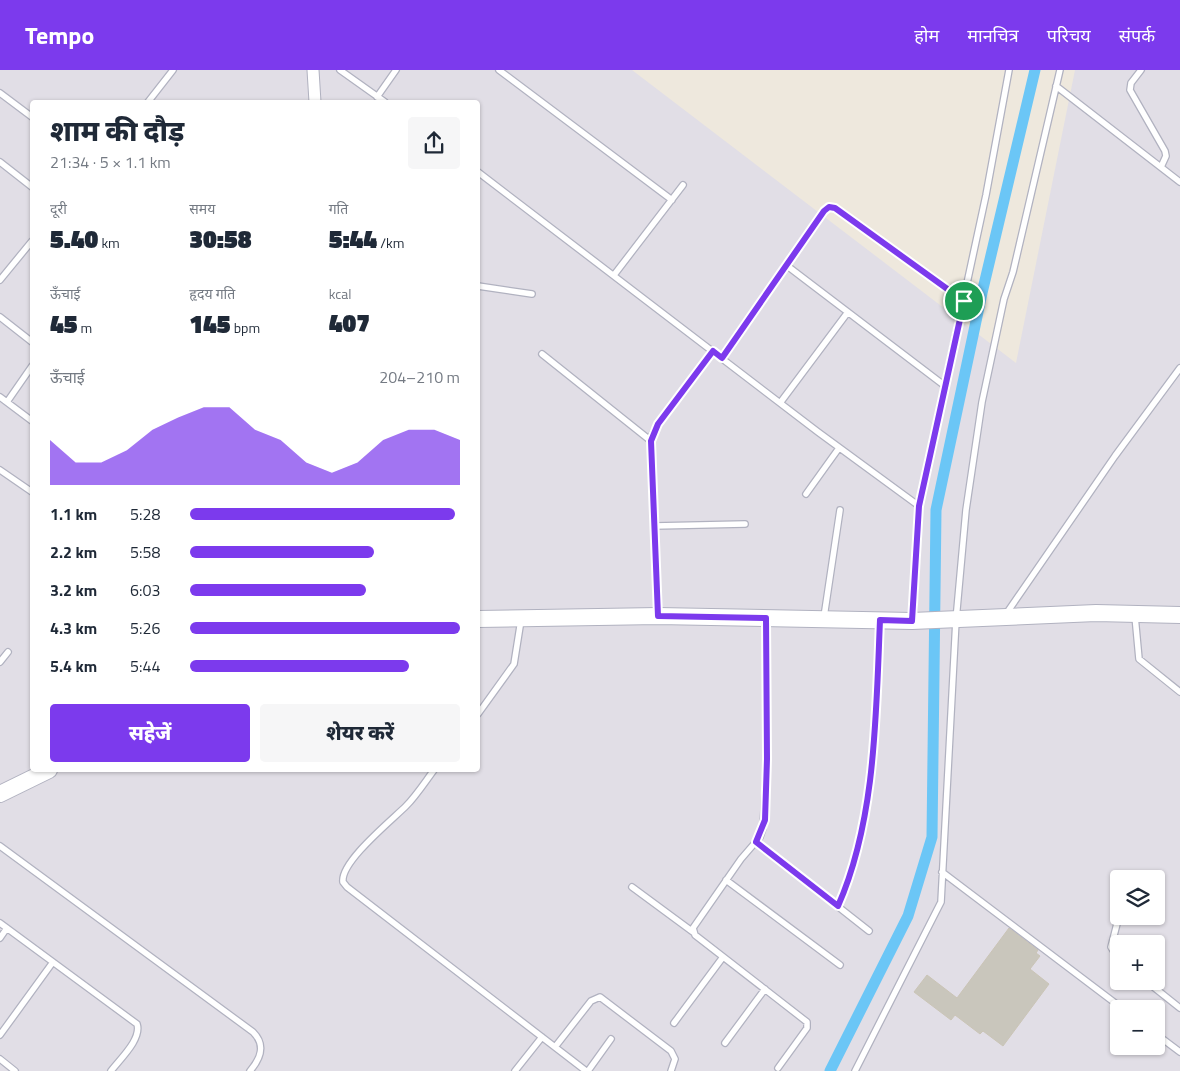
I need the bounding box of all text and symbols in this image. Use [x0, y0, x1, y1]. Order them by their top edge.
text: Tempo [25, 17, 94, 53]
text: होम [914, 22, 939, 49]
text: मानचित्र [967, 22, 1019, 49]
text: परिचय [1047, 22, 1091, 49]
text: संपर्क [1119, 22, 1155, 49]
text: शाम की दौड़ [50, 109, 184, 152]
button: share [408, 117, 460, 169]
text: 21:34 · 5 × 1.1 km [50, 150, 171, 174]
text: दूरी [50, 198, 67, 219]
text: समय [189, 198, 215, 219]
text: गति [329, 198, 348, 219]
text: 5.40 [50, 220, 98, 258]
text: 30:58 [189, 220, 252, 258]
text: 5:44 [329, 220, 377, 258]
text: km [98, 232, 120, 253]
text: /km [377, 232, 404, 253]
pin [943, 280, 985, 322]
text: ऊँचाई [50, 283, 80, 304]
text: हृदय गति [189, 283, 235, 304]
text: kcal [329, 283, 352, 304]
icon: arrive [950, 287, 978, 315]
text: 407 [329, 304, 370, 342]
text: 45 [50, 305, 78, 343]
text: 145 [189, 305, 231, 343]
text: m [78, 317, 92, 338]
text: bpm [231, 317, 260, 338]
text: ऊँचाई [50, 365, 85, 389]
text: 204–210 m [379, 365, 460, 389]
text: 1.1 km [50, 502, 97, 526]
text: 5:28 [130, 502, 160, 526]
text: 2.2 km [50, 540, 97, 564]
text: 5:58 [130, 540, 160, 564]
text: 3.2 km [50, 578, 97, 602]
text: 6:03 [130, 578, 160, 602]
text: 4.3 km [50, 616, 97, 640]
text: 5:26 [130, 616, 160, 640]
text: 5.4 km [50, 654, 97, 678]
text: 5:44 [130, 654, 160, 678]
button: सहेजें [50, 704, 250, 762]
button: शेयर करें [260, 704, 460, 762]
map controls [1110, 870, 1165, 1055]
button: layers [1110, 870, 1165, 925]
button: + [1110, 935, 1165, 990]
button: − [1110, 1000, 1165, 1055]

